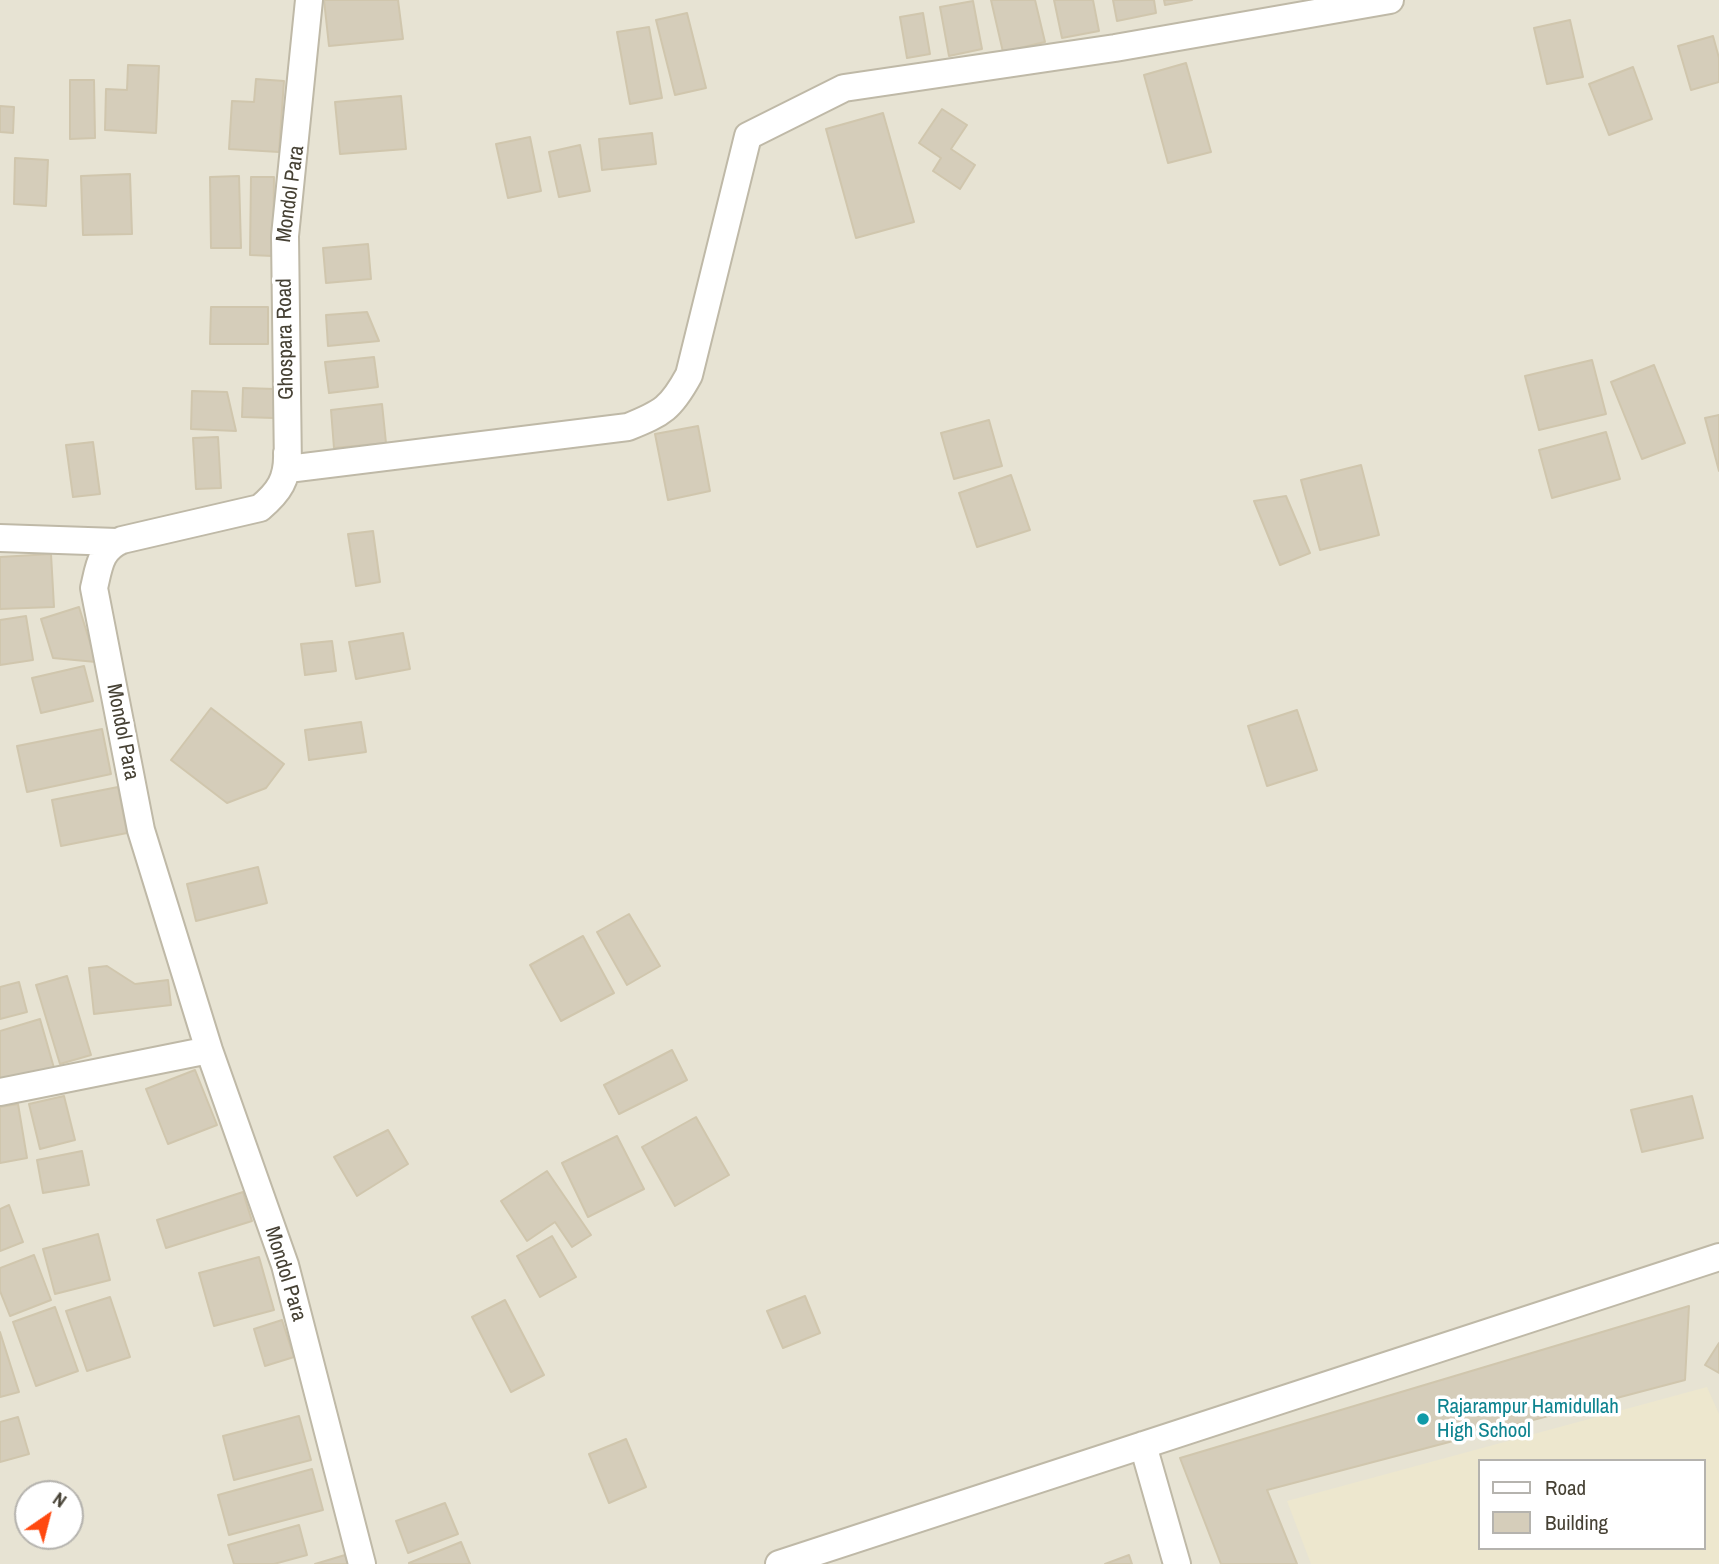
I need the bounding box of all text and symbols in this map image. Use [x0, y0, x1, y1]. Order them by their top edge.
street label: Mondol Para [272, 144, 310, 244]
street label: Ghospara Road [272, 278, 300, 400]
street label: Mondol Para [100, 682, 144, 782]
street label: Mondol Para [259, 1224, 311, 1324]
place label: Rajarampur Hamidullah High School [1437, 1394, 1619, 1444]
marker: Rajarampur Hamidullah High School [1415, 1411, 1431, 1427]
legend [1478, 1459, 1705, 1550]
text: Road [1545, 1473, 1586, 1502]
north arrow [14, 1480, 84, 1550]
text: N [48, 1486, 72, 1513]
text: Building [1545, 1508, 1608, 1537]

